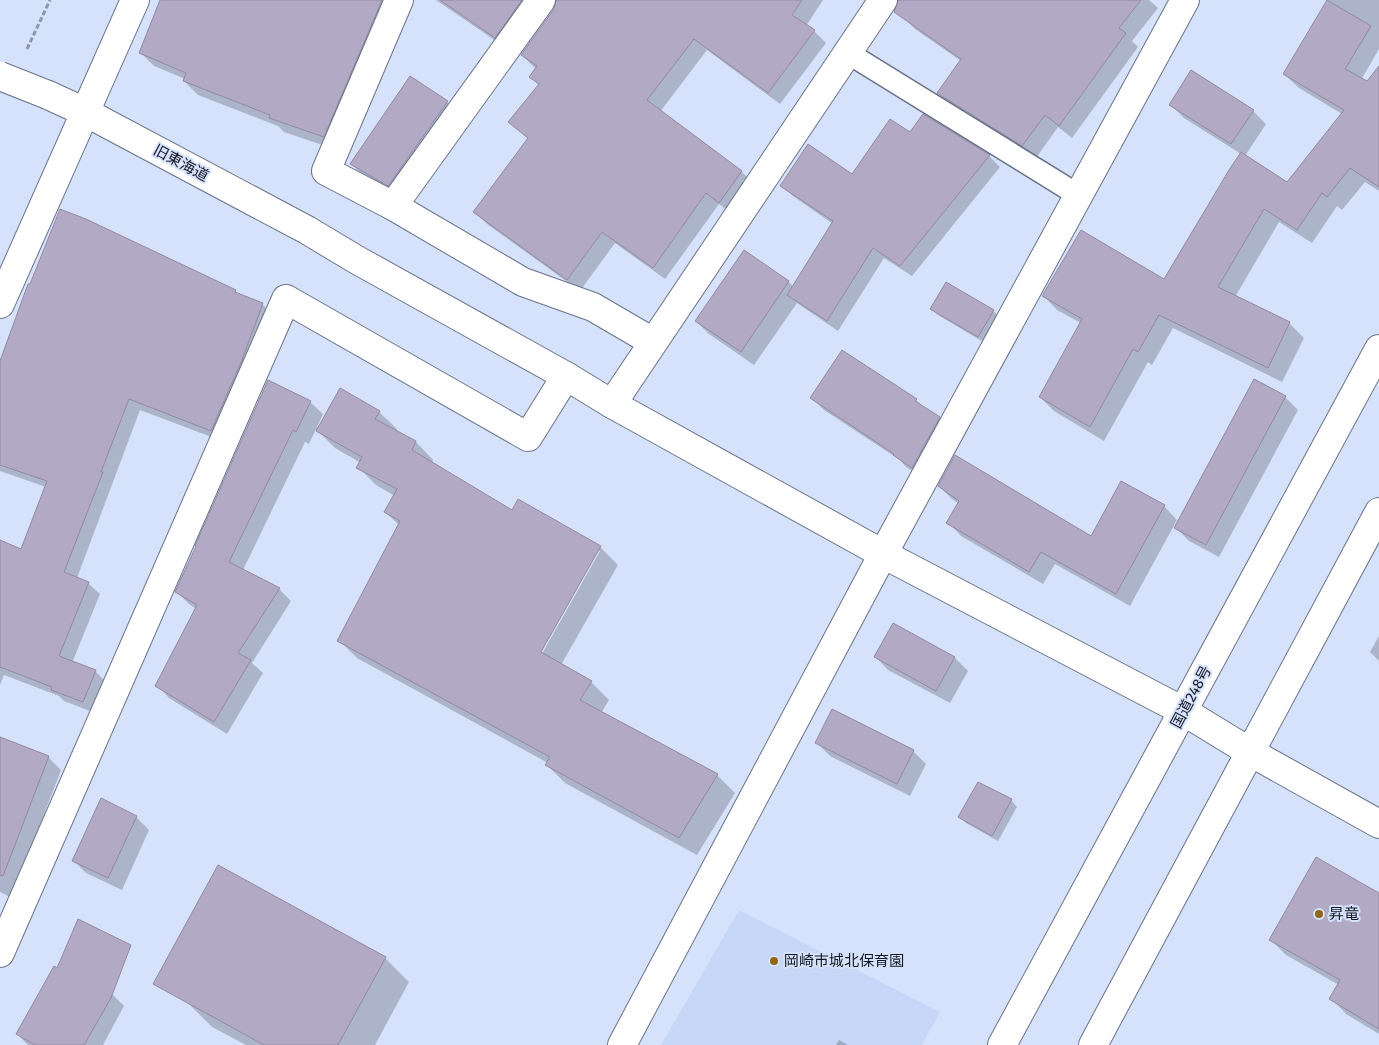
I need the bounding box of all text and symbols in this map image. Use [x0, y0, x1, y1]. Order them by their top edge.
street label: 旧東海道 [150, 141, 212, 185]
street label: 国道248号 [1167, 663, 1215, 731]
place label: 昇竜 [1329, 905, 1359, 923]
marker: 昇竜 [1313, 908, 1325, 920]
place label: 岡崎市城北保育園 [784, 952, 904, 970]
marker: 岡崎市城北保育園 [768, 955, 780, 967]

